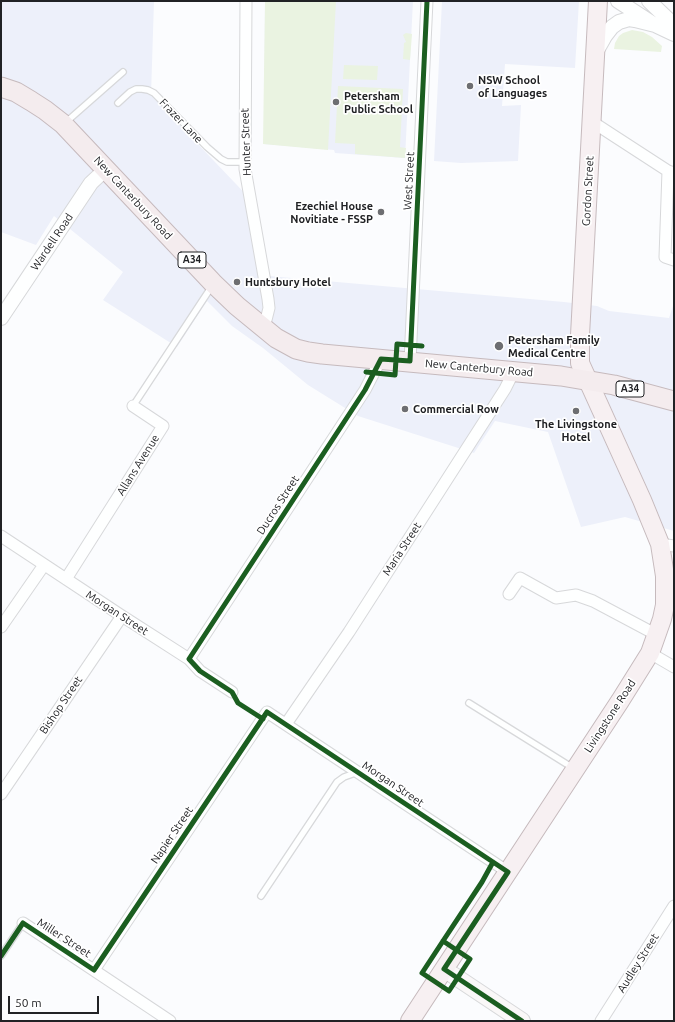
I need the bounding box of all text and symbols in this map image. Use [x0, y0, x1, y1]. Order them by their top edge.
place label: NSW School of Languages [478, 73, 547, 99]
marker: NSW School of Languages [465, 81, 475, 91]
place label: Petersham Public School [344, 89, 413, 115]
street label: Frazer Lane [157, 96, 205, 146]
marker: Petersham Public School [331, 97, 341, 107]
street label: Hunter Street [238, 108, 254, 176]
street label: West Street [401, 151, 417, 211]
street label: New Canterbury Road [91, 154, 175, 242]
street label: Gordon Street [580, 156, 596, 226]
place label: Ezechiel House Novitiate - FSSP [290, 199, 373, 225]
marker: Ezechiel House Novitiate - FSSP [376, 207, 386, 217]
street label: Wardell Road [28, 211, 76, 273]
road number: A34 [178, 252, 206, 268]
place label: Huntsbury Hotel [245, 275, 331, 289]
marker: Huntsbury Hotel [232, 277, 242, 287]
place label: Petersham Family Medical Centre [508, 333, 600, 359]
marker: Petersham Family Medical Centre [493, 340, 505, 352]
street label: New Canterbury Road [424, 357, 534, 379]
road number: A34 [616, 381, 644, 397]
place label: Commercial Row [413, 402, 499, 416]
marker: Commercial Row [400, 404, 410, 414]
marker: The Livingstone Hotel [571, 406, 581, 416]
place label: The Livingstone Hotel [535, 417, 617, 443]
street label: Allans Avenue [114, 432, 162, 498]
street label: Ducros Street [254, 473, 302, 537]
street label: Maria Street [380, 520, 424, 578]
street label: Morgan Street [83, 588, 151, 638]
street label: Bishop Street [37, 674, 85, 736]
street label: Livingstone Road [581, 677, 639, 755]
street label: Morgan Street [360, 758, 426, 810]
street label: Napier Street [148, 804, 196, 866]
street label: Miller Street [35, 916, 93, 960]
street label: Audley Street [615, 931, 661, 995]
scale bar [10, 988, 101, 1014]
text: 50 m [15, 996, 42, 1009]

